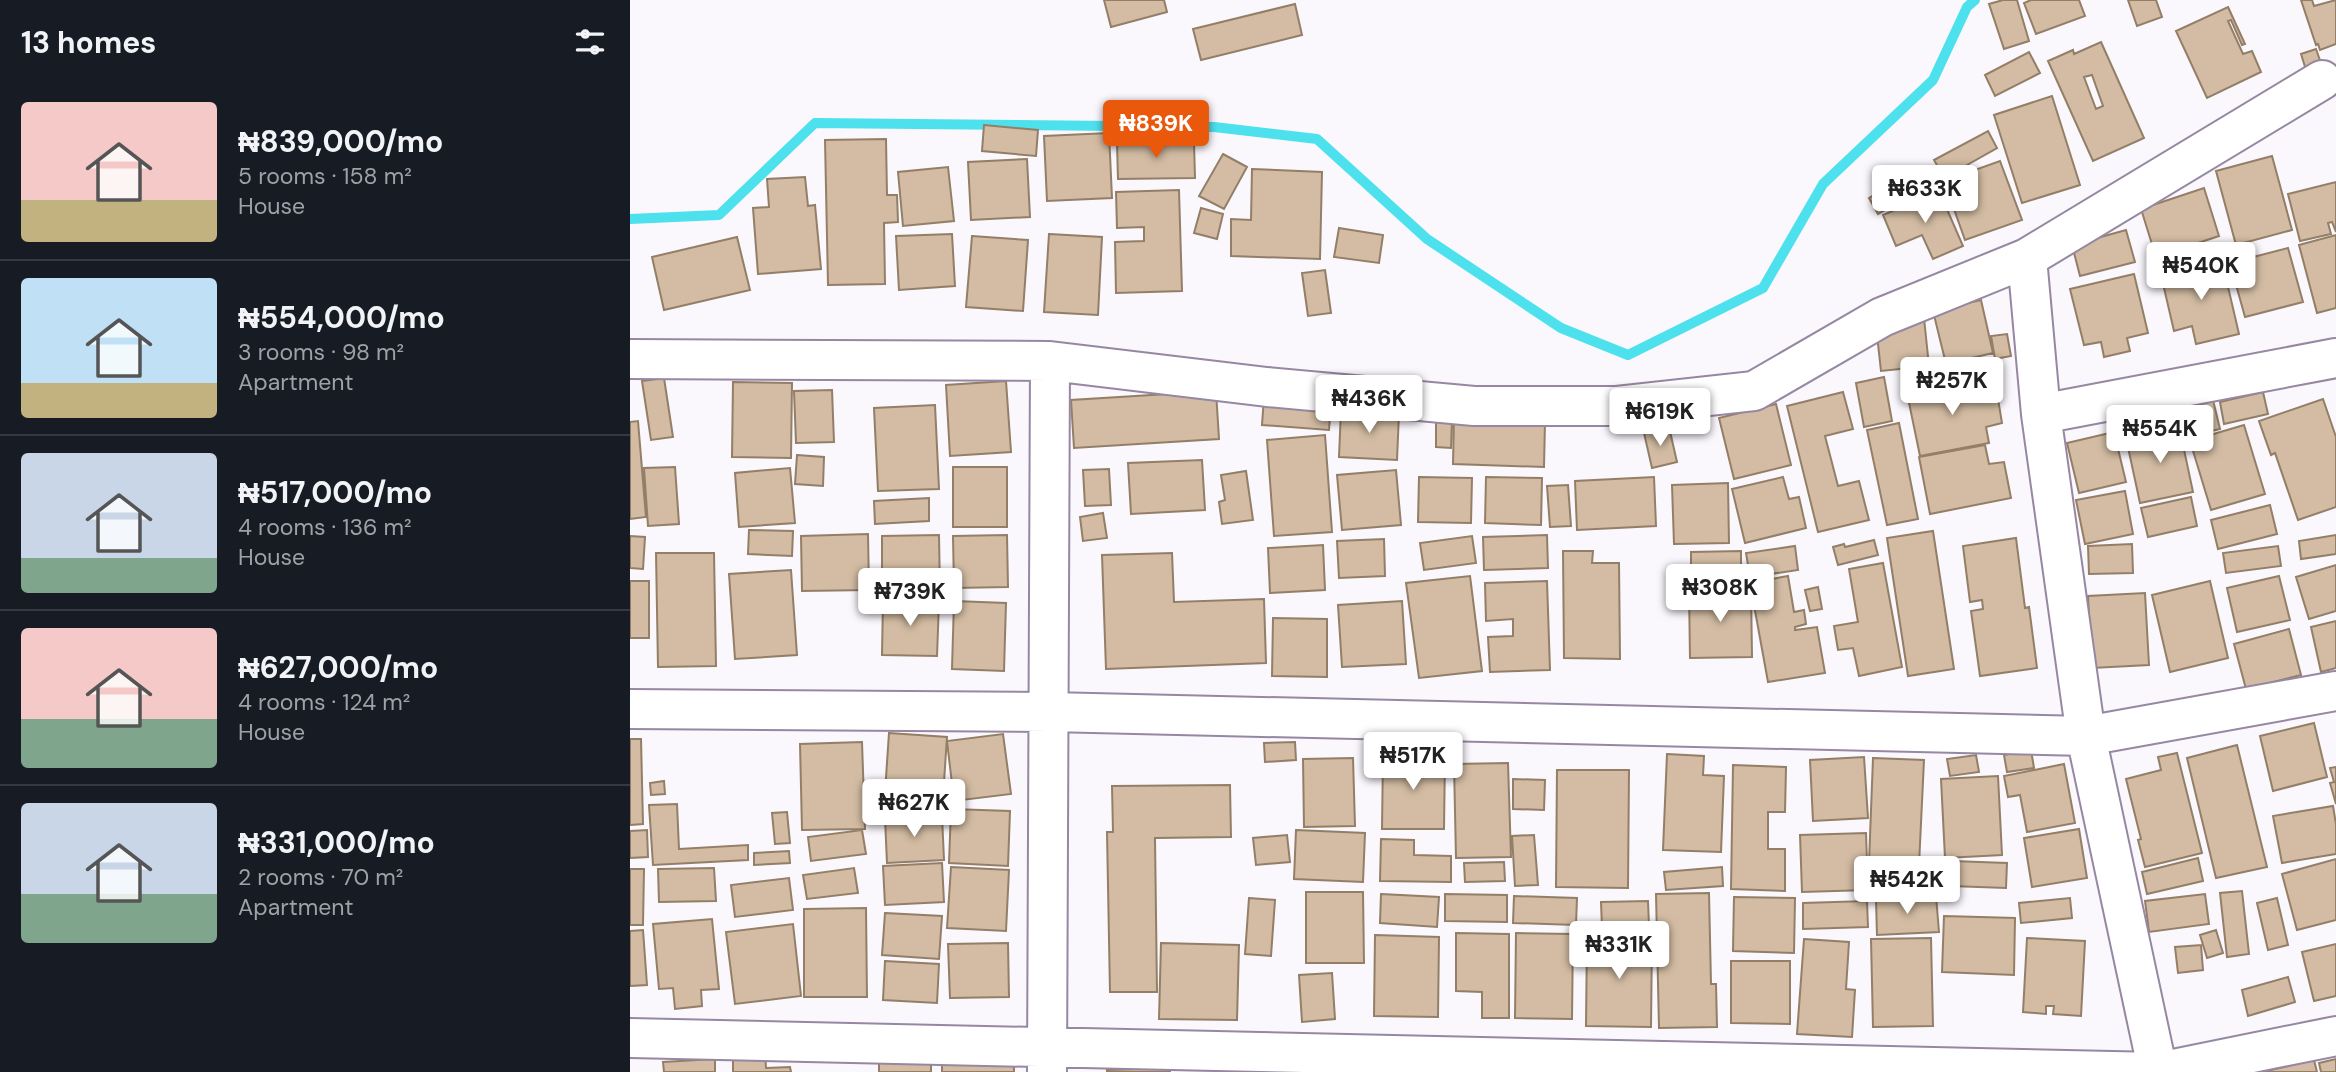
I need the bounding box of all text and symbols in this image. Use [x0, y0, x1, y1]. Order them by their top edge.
text: 13 homes [21, 23, 156, 62]
icon: filters [571, 23, 609, 61]
pin: ₦839K [1107, 100, 1205, 160]
text: ₦839K [1119, 108, 1193, 138]
text: ₦839,000/mo [238, 122, 443, 161]
icon: home [77, 130, 161, 214]
text: 5 rooms · 158 m² [238, 161, 412, 191]
pin: ₦633K [1876, 166, 1974, 225]
text: ₦633K [1888, 173, 1962, 203]
text: House [238, 191, 305, 221]
pin: ₦540K [2152, 243, 2250, 302]
text: ₦540K [2162, 250, 2240, 280]
text: ₦554,000/mo [238, 298, 445, 337]
icon: home [77, 306, 161, 390]
text: 3 rooms · 98 m² [238, 337, 404, 367]
pin: ₦257K [1903, 358, 2001, 417]
text: ₦257K [1916, 365, 1988, 395]
text: Apartment [238, 367, 353, 397]
pin: ₦436K [1320, 376, 1418, 435]
text: ₦436K [1331, 383, 1407, 413]
pin: ₦619K [1611, 388, 1709, 448]
text: ₦619K [1625, 396, 1695, 426]
pin: ₦554K [2111, 406, 2209, 465]
text: ₦554K [2122, 413, 2198, 443]
text: ₦517,000/mo [238, 473, 432, 512]
icon: home [77, 481, 161, 565]
text: 4 rooms · 136 m² [238, 512, 412, 542]
text: House [238, 542, 305, 572]
pin: ₦308K [1671, 564, 1769, 624]
pin: ₦739K [861, 568, 959, 628]
text: ₦308K [1682, 572, 1758, 602]
text: ₦739K [874, 576, 946, 606]
text: ₦627,000/mo [238, 648, 438, 687]
icon: home [77, 656, 161, 740]
text: 4 rooms · 124 m² [238, 687, 410, 717]
text: House [238, 717, 305, 747]
pin: ₦517K [1364, 732, 1462, 792]
text: ₦517K [1380, 740, 1446, 770]
pin: ₦627K [865, 780, 963, 839]
text: ₦627K [878, 787, 950, 817]
text: ₦331,000/mo [238, 823, 435, 862]
icon: home [77, 831, 161, 915]
pin: ₦542K [1858, 856, 1956, 916]
text: 2 rooms · 70 m² [238, 862, 403, 892]
text: ₦542K [1870, 864, 1944, 894]
text: Apartment [238, 892, 353, 922]
pin: ₦331K [1570, 922, 1668, 981]
text: ₦331K [1585, 929, 1653, 959]

